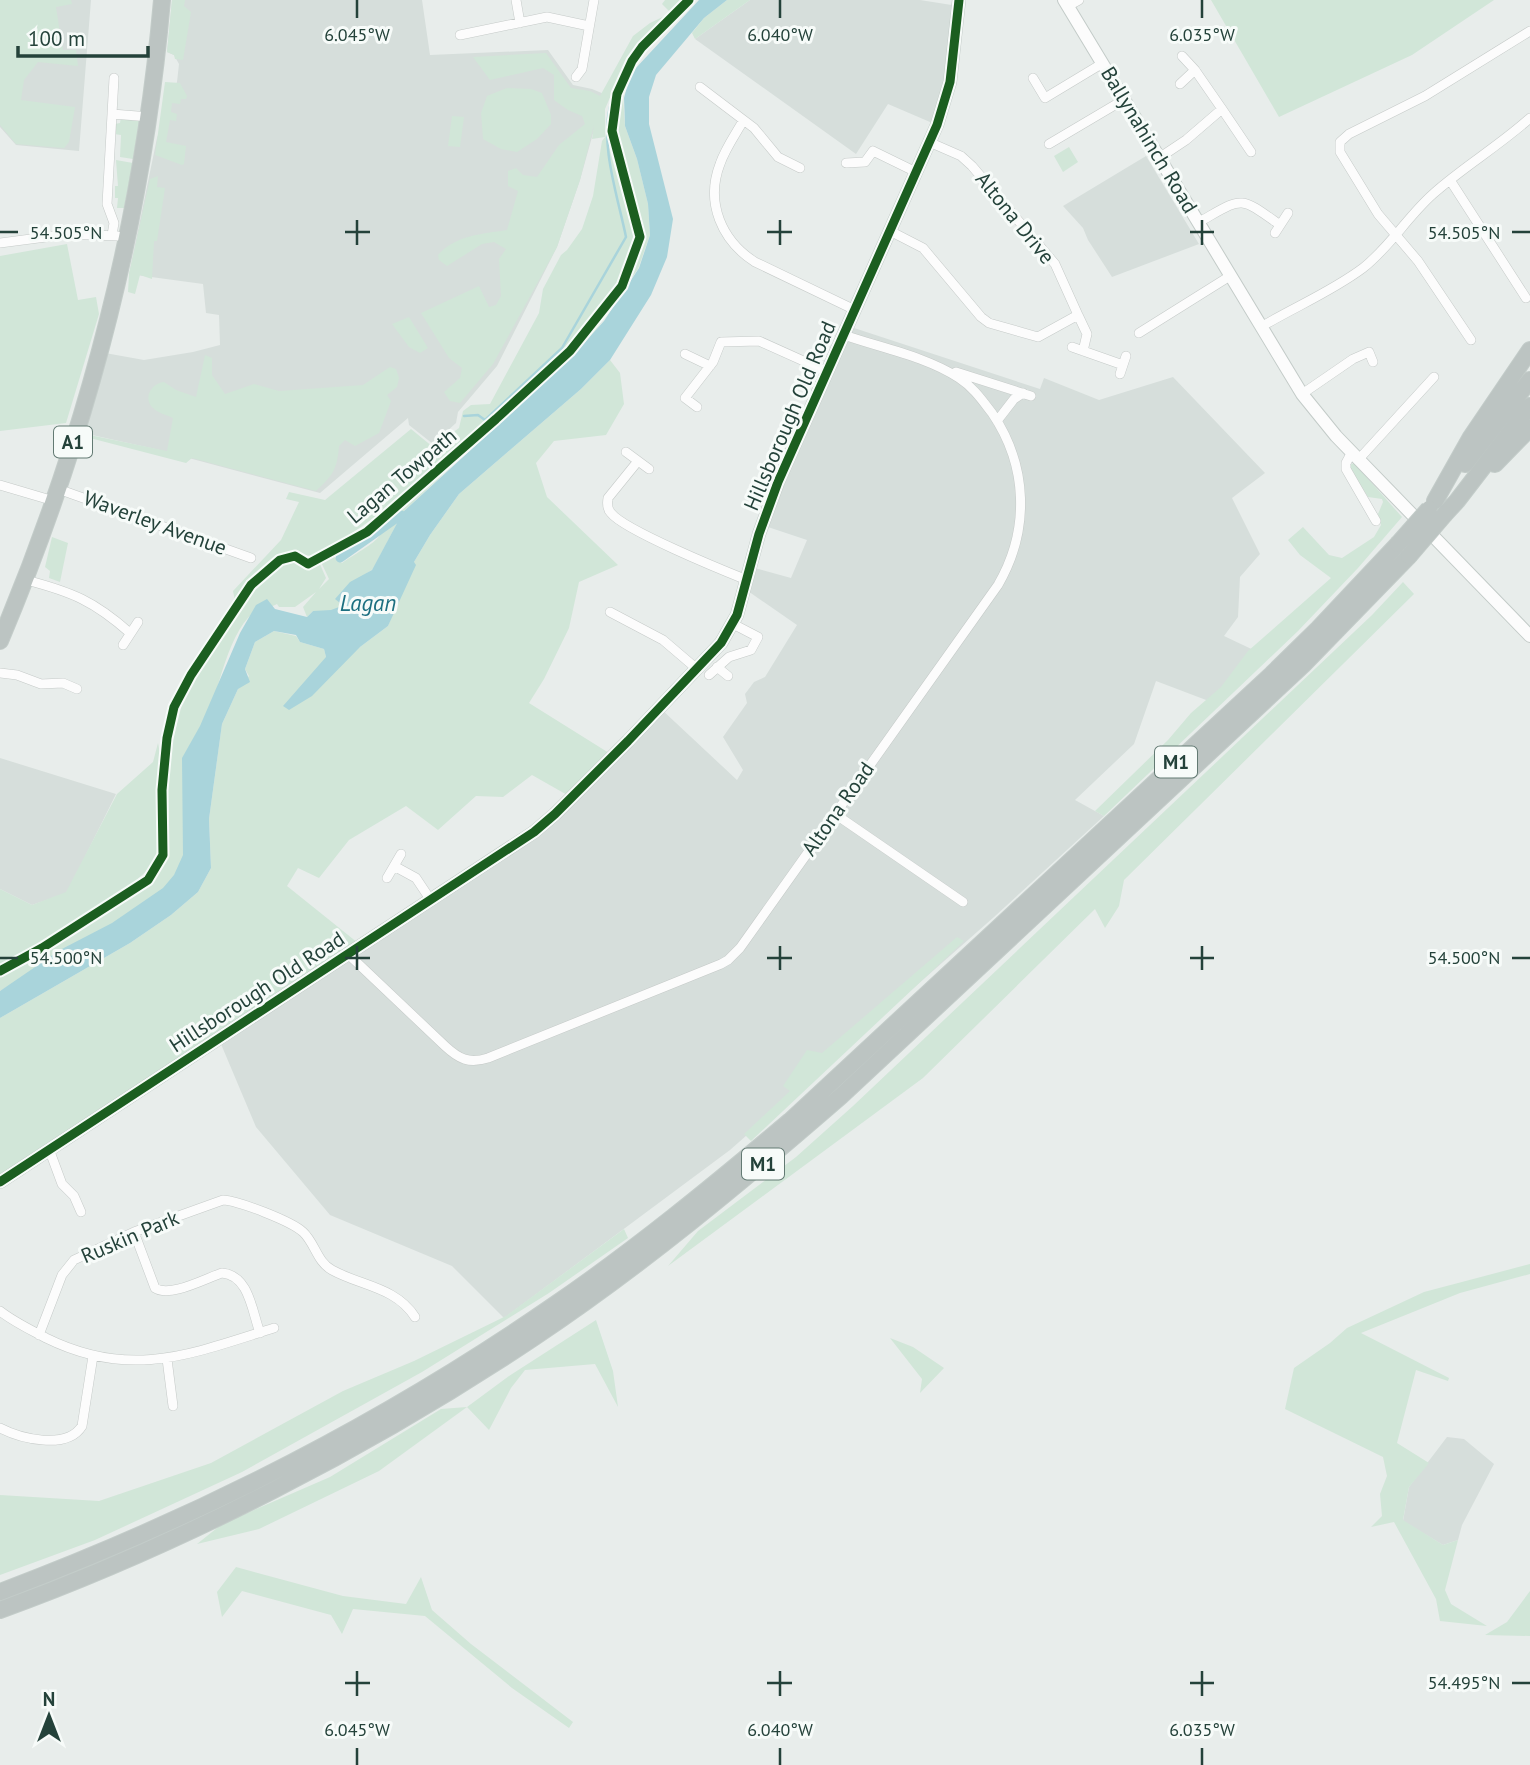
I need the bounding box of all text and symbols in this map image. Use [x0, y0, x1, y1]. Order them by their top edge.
scale bar [18, 14, 147, 58]
text: 6.045°W [324, 23, 390, 46]
text: 6.040°W [747, 23, 813, 46]
text: 6.035°W [1169, 23, 1235, 46]
text: 100 m [28, 25, 85, 52]
street label: Ballynahinch Road [1095, 62, 1204, 218]
street label: Altona Drive [970, 166, 1061, 269]
text: 54.505°N [30, 221, 102, 244]
text: 54.505°N [1428, 221, 1500, 244]
street label: Hillsborough Old Road [737, 317, 842, 515]
street label: Lagan Towpath [341, 422, 462, 529]
road number: A1 [54, 426, 92, 458]
street label: Waverley Avenue [80, 484, 231, 561]
water label: Lagan [340, 588, 396, 617]
road number: M1 [1155, 747, 1197, 778]
street label: Altona Road [795, 757, 880, 861]
street label: Hillsborough Old Road [164, 925, 349, 1058]
text: 54.500°N [30, 946, 102, 969]
text: 54.500°N [1428, 946, 1500, 969]
road number: M1 [742, 1148, 784, 1180]
street label: Ruskin Park [77, 1204, 183, 1269]
text: 54.495°N [1428, 1671, 1500, 1694]
north arrow [14, 1681, 84, 1751]
text: N [43, 1687, 55, 1711]
text: 6.045°W [324, 1718, 390, 1741]
text: 6.040°W [747, 1718, 813, 1741]
text: 6.035°W [1169, 1718, 1235, 1741]

